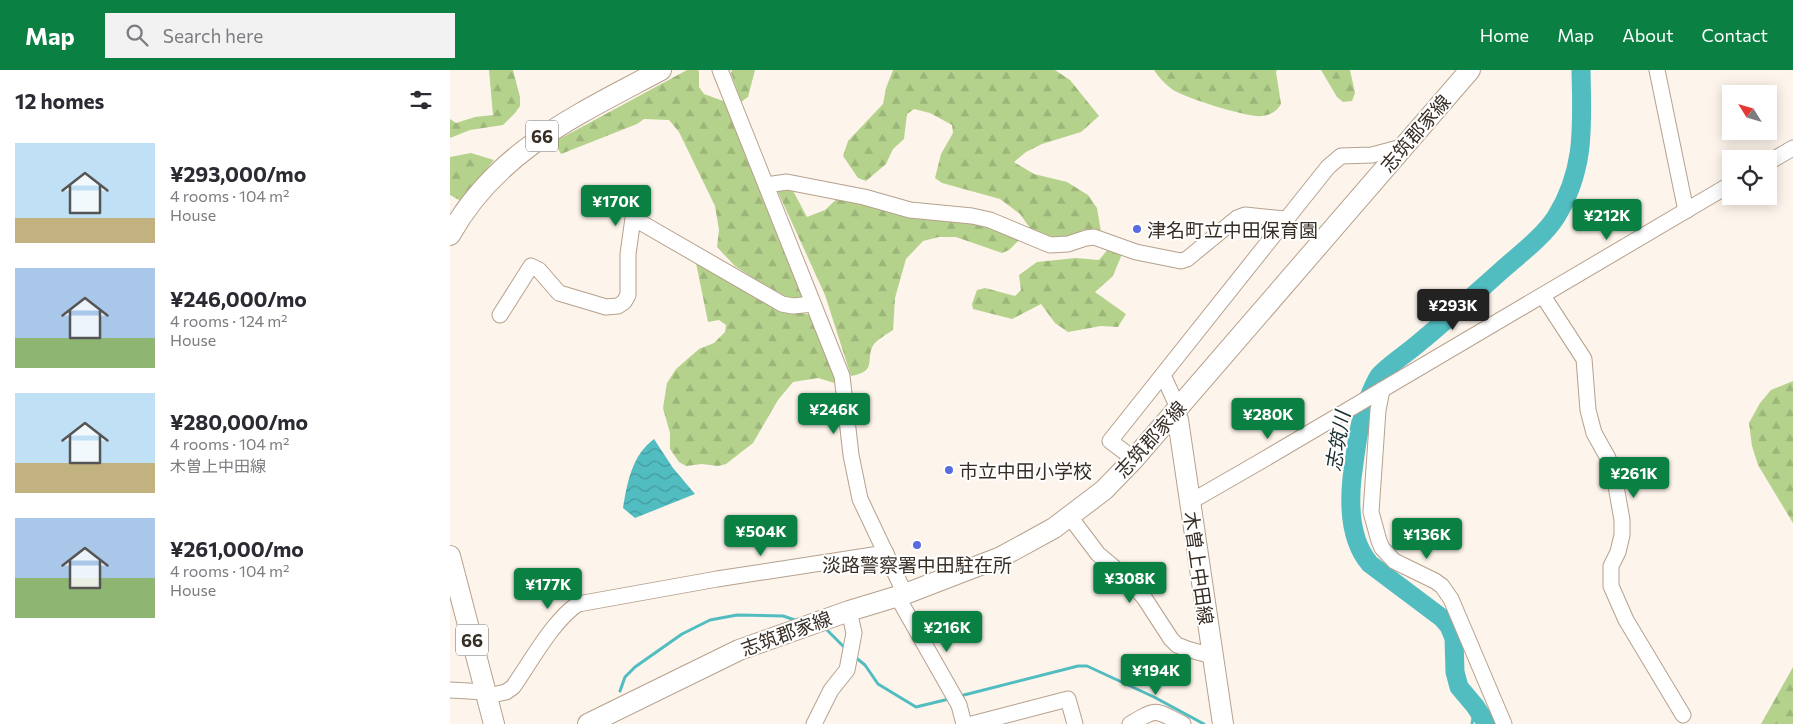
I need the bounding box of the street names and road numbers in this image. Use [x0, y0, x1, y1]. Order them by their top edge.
street label: 志筑郡家線 [1375, 90, 1455, 176]
road number: 66 [526, 120, 558, 152]
street label: 志筑郡家線 [1110, 396, 1190, 482]
street label: 木曽上中田線 [1180, 510, 1218, 626]
street label: 志筑郡家線 [737, 606, 835, 660]
road number: 66 [456, 624, 488, 656]

